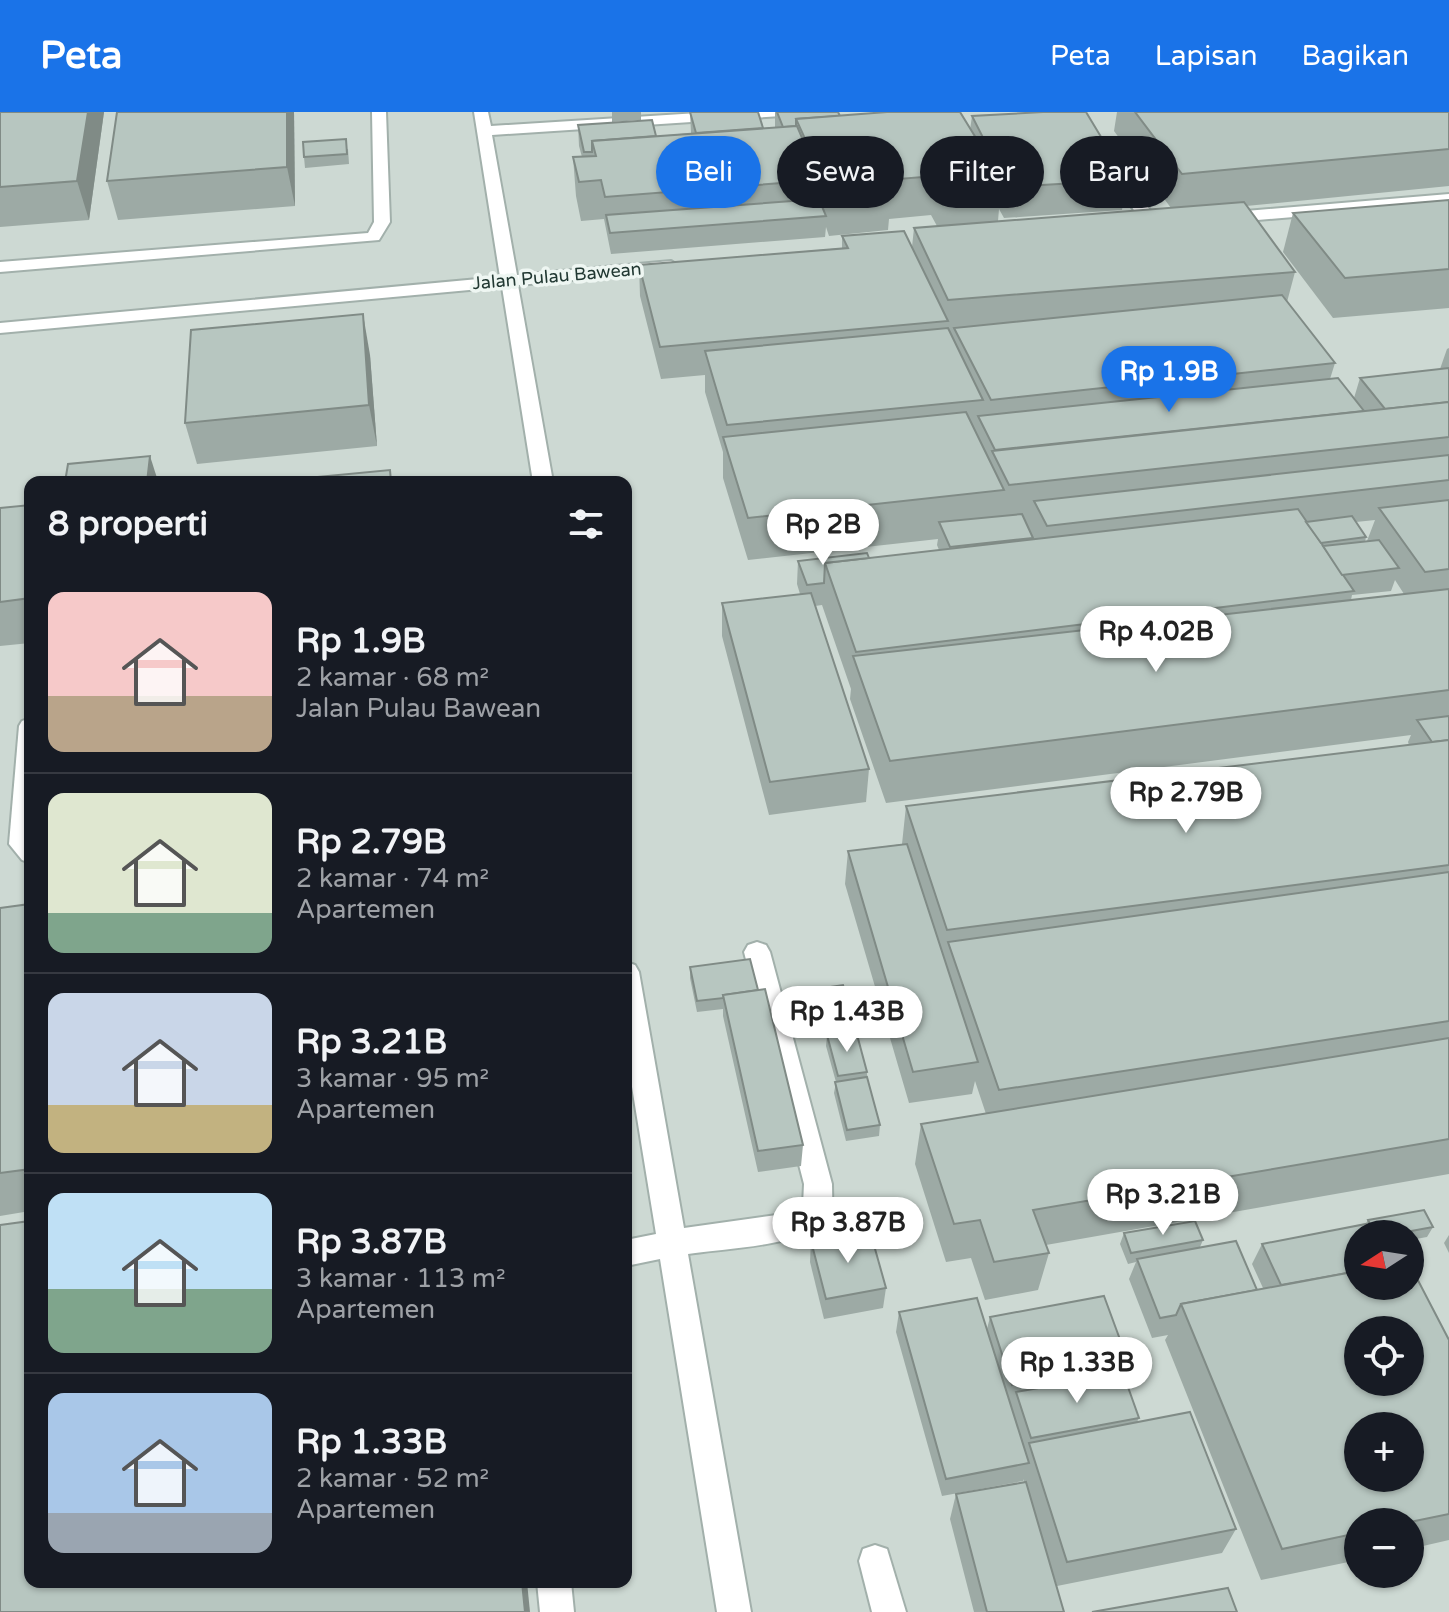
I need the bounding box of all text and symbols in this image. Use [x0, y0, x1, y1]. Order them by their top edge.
text: Peta [40, 33, 122, 79]
text: Peta [1050, 39, 1111, 73]
text: Lapisan [1155, 39, 1257, 73]
text: Bagikan [1301, 39, 1409, 73]
chip: Beli [656, 136, 761, 208]
chip: Sewa [777, 136, 904, 208]
chip: Filter [920, 136, 1044, 208]
chip: Baru [1060, 136, 1178, 208]
street label: Jalan Pulau Bawean [472, 258, 642, 294]
pin: Rp 1.9B [1095, 346, 1243, 414]
text: Rp 1.9B [1119, 356, 1219, 387]
pin: Rp 2B [767, 499, 879, 567]
icon: filters [564, 502, 608, 546]
text: 8 properti [48, 504, 208, 545]
text: Rp 2B [785, 509, 861, 540]
pin: Rp 4.02B [1073, 606, 1239, 674]
text: Rp 4.02B [1098, 616, 1214, 647]
text: Rp 1.9B [296, 621, 426, 662]
icon: home [112, 624, 208, 720]
text: 2 kamar · 68 m² [296, 662, 489, 693]
text: Jalan Pulau Bawean [296, 693, 541, 724]
pin: Rp 2.79B [1103, 767, 1269, 835]
text: Rp 2.79B [1128, 777, 1244, 808]
text: Rp 2.79B [296, 822, 447, 863]
icon: home [112, 825, 208, 921]
text: 2 kamar · 74 m² [296, 863, 489, 894]
text: Apartemen [296, 894, 435, 925]
pin: Rp 1.43B [764, 986, 930, 1054]
text: Rp 1.43B [790, 996, 904, 1027]
text: Rp 3.21B [296, 1022, 447, 1063]
icon: home [112, 1025, 208, 1121]
text: 3 kamar · 95 m² [296, 1063, 489, 1094]
text: Apartemen [296, 1094, 435, 1125]
pin: Rp 3.21B [1080, 1169, 1246, 1237]
text: Rp 3.21B [1105, 1179, 1221, 1210]
pin: Rp 3.87B [765, 1197, 931, 1265]
text: Rp 3.87B [790, 1207, 906, 1238]
north arrow [1344, 1220, 1424, 1300]
map controls [1344, 1220, 1424, 1588]
text: Rp 3.87B [296, 1222, 447, 1263]
icon: home [112, 1225, 208, 1321]
text: 3 kamar · 113 m² [296, 1263, 506, 1294]
text: Apartemen [296, 1294, 435, 1325]
button: locate [1344, 1316, 1424, 1396]
pin: Rp 1.33B [994, 1337, 1160, 1405]
text: Rp 1.33B [1019, 1347, 1135, 1378]
button: + [1344, 1412, 1424, 1492]
text: Rp 1.33B [296, 1422, 447, 1463]
icon: home [112, 1425, 208, 1521]
text: 2 kamar · 52 m² [296, 1463, 489, 1494]
text: Apartemen [296, 1494, 435, 1525]
button: − [1344, 1508, 1424, 1588]

